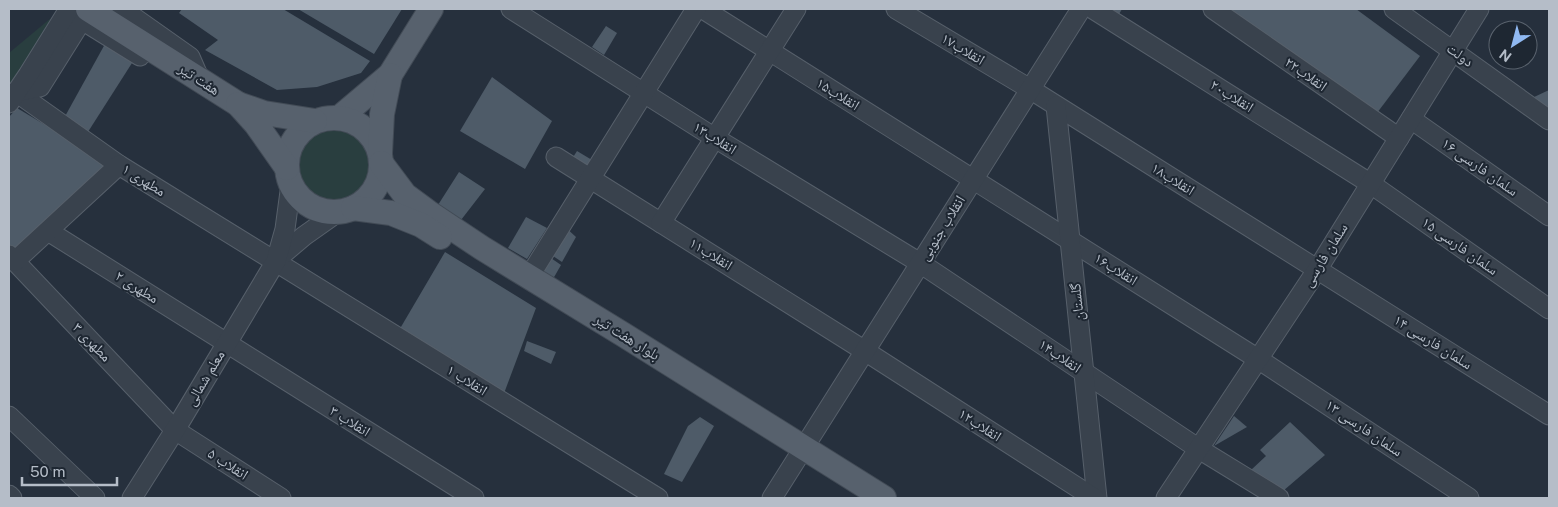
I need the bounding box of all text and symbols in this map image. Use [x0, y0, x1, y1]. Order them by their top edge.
north arrow [1488, 20, 1538, 70]
street label: انقلاب۱۷ [938, 29, 988, 69]
street label: دولت [1443, 39, 1477, 71]
text: N [1496, 46, 1514, 65]
street label: انقلاب۲۲ [1282, 53, 1331, 95]
street label: هفت تیر [174, 58, 223, 99]
street label: انقلاب۱۵ [813, 74, 863, 114]
street label: انقلاب۲۰ [1207, 76, 1257, 116]
street label: انقلاب۱۳ [690, 118, 740, 158]
street label: سلمان فارسی ۱۶ [1438, 134, 1522, 201]
street label: انقلاب۱۸ [1148, 159, 1198, 199]
street label: مطهری ۱ [118, 160, 169, 201]
street label: انقلاب جنوبی [915, 192, 970, 264]
street label: سلمان فارسی ۱۵ [1418, 213, 1502, 280]
street label: سلمان فارسی [1298, 220, 1353, 291]
street label: انقلاب۱۱ [686, 234, 736, 274]
street label: انقلاب۱۶ [1091, 249, 1141, 289]
street label: مطهری ۲ [111, 267, 162, 308]
street label: گلستان [1066, 282, 1089, 322]
street label: بلوار هفت تیر [590, 309, 663, 364]
street label: سلمان فارسی ۱۴ [1390, 311, 1476, 374]
street label: مطهری ۳ [68, 319, 115, 366]
street label: انقلاب۱۴ [1035, 335, 1085, 376]
street label: معلم شمالی [181, 347, 230, 410]
street label: انقلاب ۱ [444, 361, 491, 399]
street label: سلمان فارسی ۱۳ [1321, 396, 1406, 461]
street label: انقلاب ۳ [327, 402, 374, 440]
street label: انقلاب۱۲ [955, 404, 1005, 445]
street label: انقلاب ۵ [205, 444, 252, 483]
scale bar [22, 454, 118, 486]
text: 50 m [30, 463, 65, 480]

